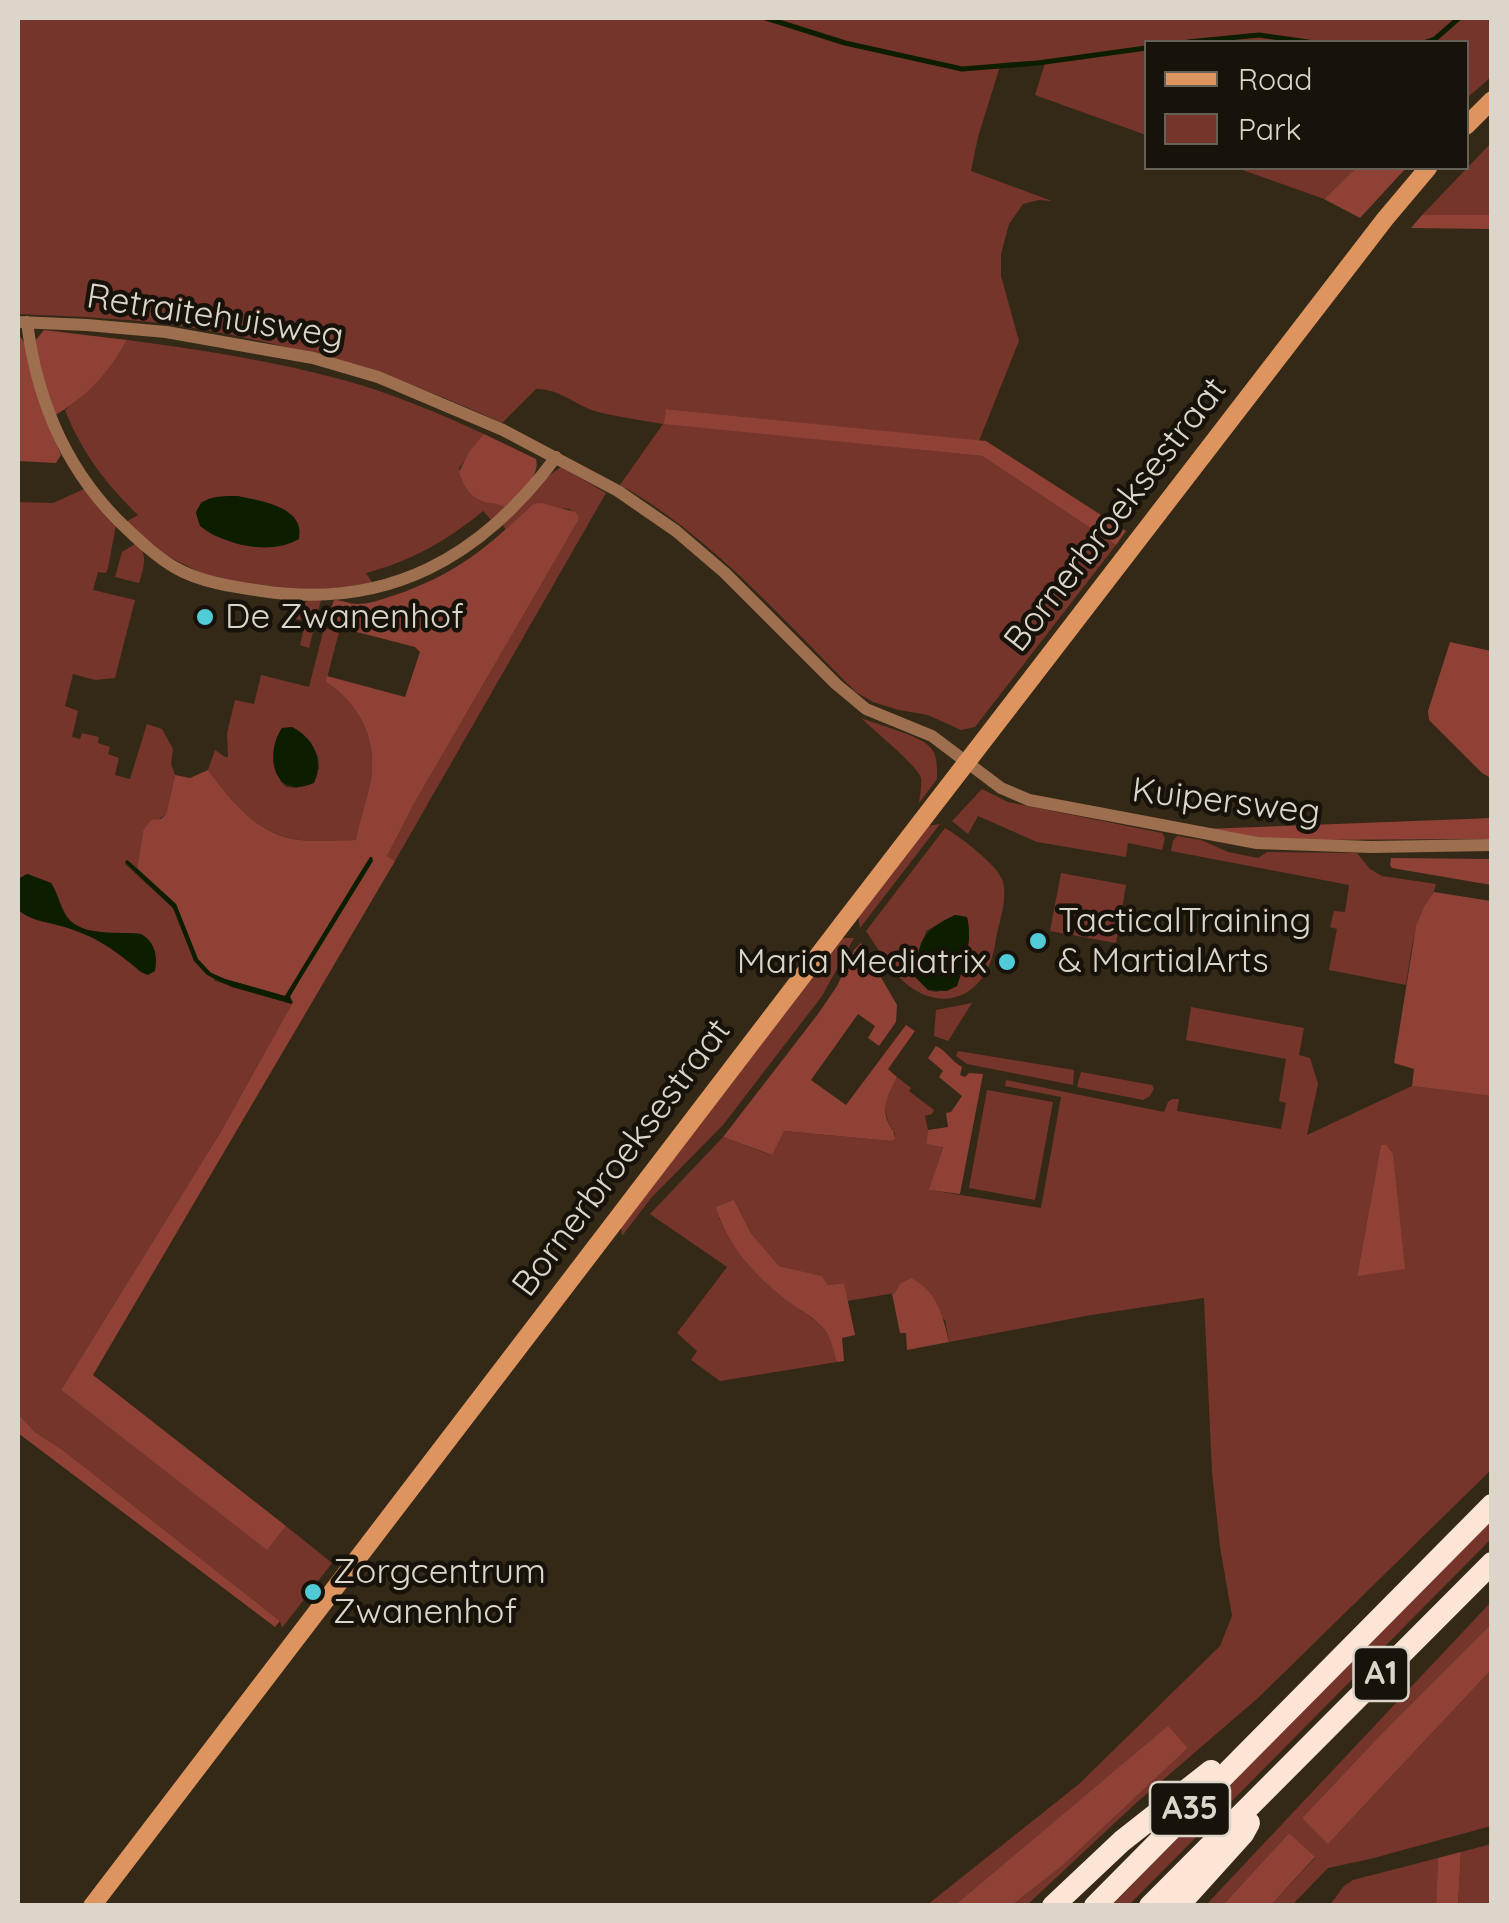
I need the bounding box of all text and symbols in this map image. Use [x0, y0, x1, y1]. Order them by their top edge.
legend [1144, 40, 1469, 170]
text: Road [1238, 60, 1312, 98]
text: Park [1238, 110, 1302, 148]
street label: Retraitehuisweg [84, 276, 346, 358]
street label: Bornerbroeksestraat [996, 370, 1236, 660]
place label: De Zwanenhof [225, 596, 464, 638]
marker: De Zwanenhof [194, 606, 216, 628]
street label: Kuipersweg [1130, 770, 1322, 834]
place label: TacticalTraining & MartialArts [1058, 900, 1311, 982]
marker: TacticalTraining & MartialArts [1027, 930, 1049, 952]
place label: Maria Mediatrix [737, 941, 987, 983]
marker: Maria Mediatrix [996, 951, 1018, 973]
street label: Bornerbroeksestraat [504, 1011, 740, 1305]
place label: Zorgcentrum Zwanenhof [333, 1551, 546, 1633]
marker: Zorgcentrum Zwanenhof [302, 1581, 324, 1603]
road number: A1 [1354, 1647, 1408, 1701]
road number: A35 [1150, 1782, 1230, 1836]

